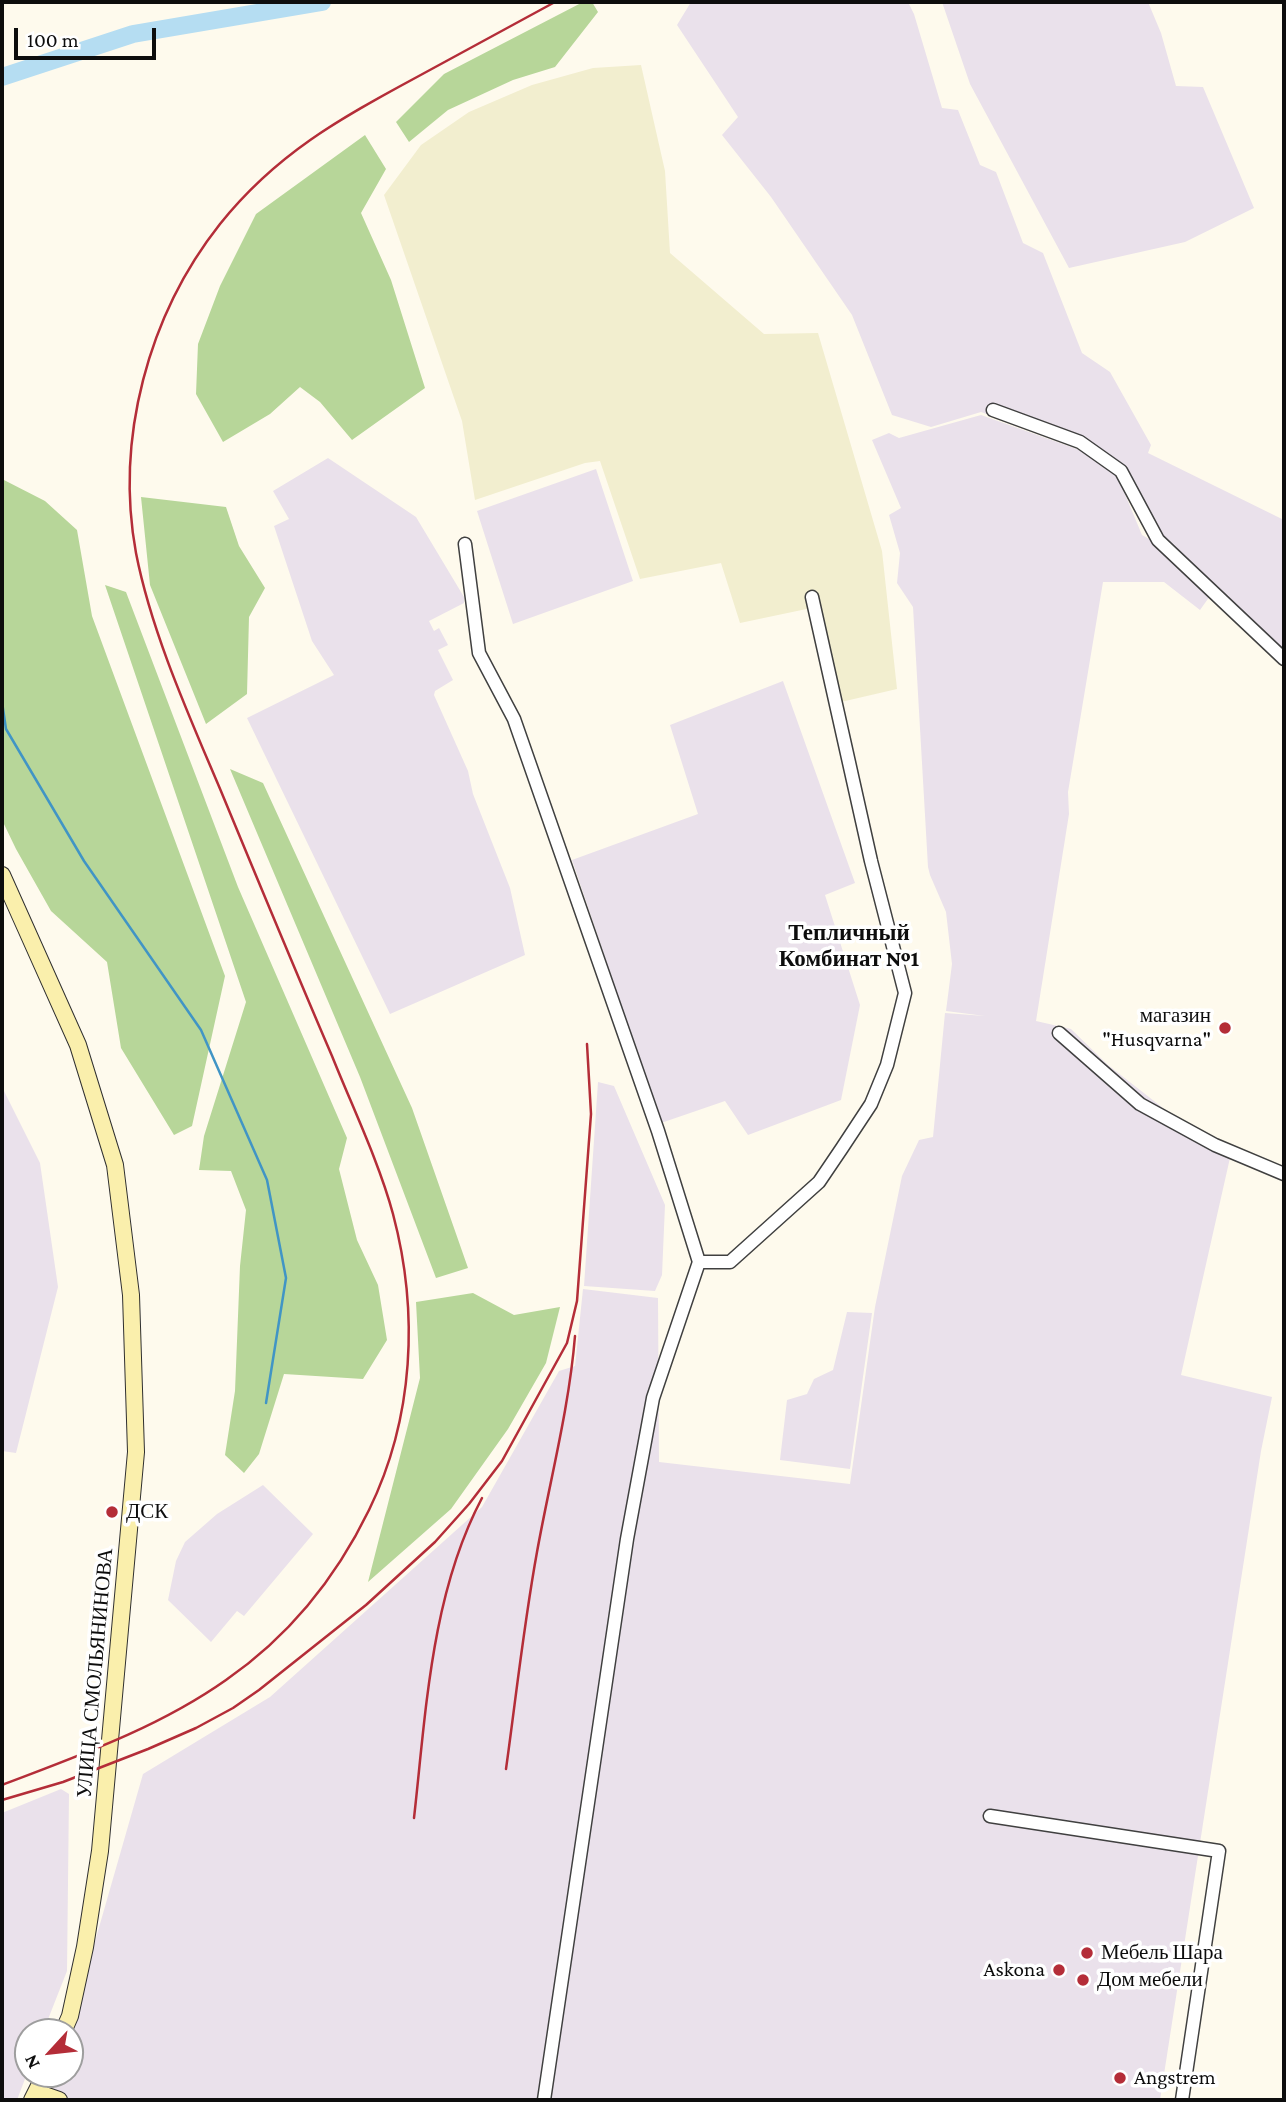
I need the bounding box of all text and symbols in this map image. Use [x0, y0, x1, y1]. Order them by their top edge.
scale bar [18, 14, 159, 58]
text: 100 m [27, 28, 79, 52]
district label: Тепличный Комбинат №1 [779, 919, 919, 973]
place label: магазин "Husqvarna" [1102, 1003, 1211, 1053]
marker: магазин "Husqvarna" [1217, 1020, 1233, 1036]
place label: ДСК [126, 1499, 168, 1525]
marker: ДСК [104, 1504, 120, 1520]
street label: УЛИЦА СМОЛЬЯНИНОВА [72, 1547, 118, 1799]
place label: Мебель Шара [1101, 1940, 1223, 1966]
marker: Мебель Шара [1079, 1945, 1095, 1961]
place label: Askona [984, 1957, 1045, 1983]
marker: Askona [1051, 1962, 1067, 1978]
place label: Дом мебели [1097, 1967, 1203, 1993]
marker: Дом мебели [1075, 1972, 1091, 1988]
north arrow [14, 2018, 84, 2088]
text: N [19, 2051, 44, 2072]
place label: Angstrem [1134, 2065, 1216, 2091]
marker: Angstrem [1112, 2070, 1128, 2086]

